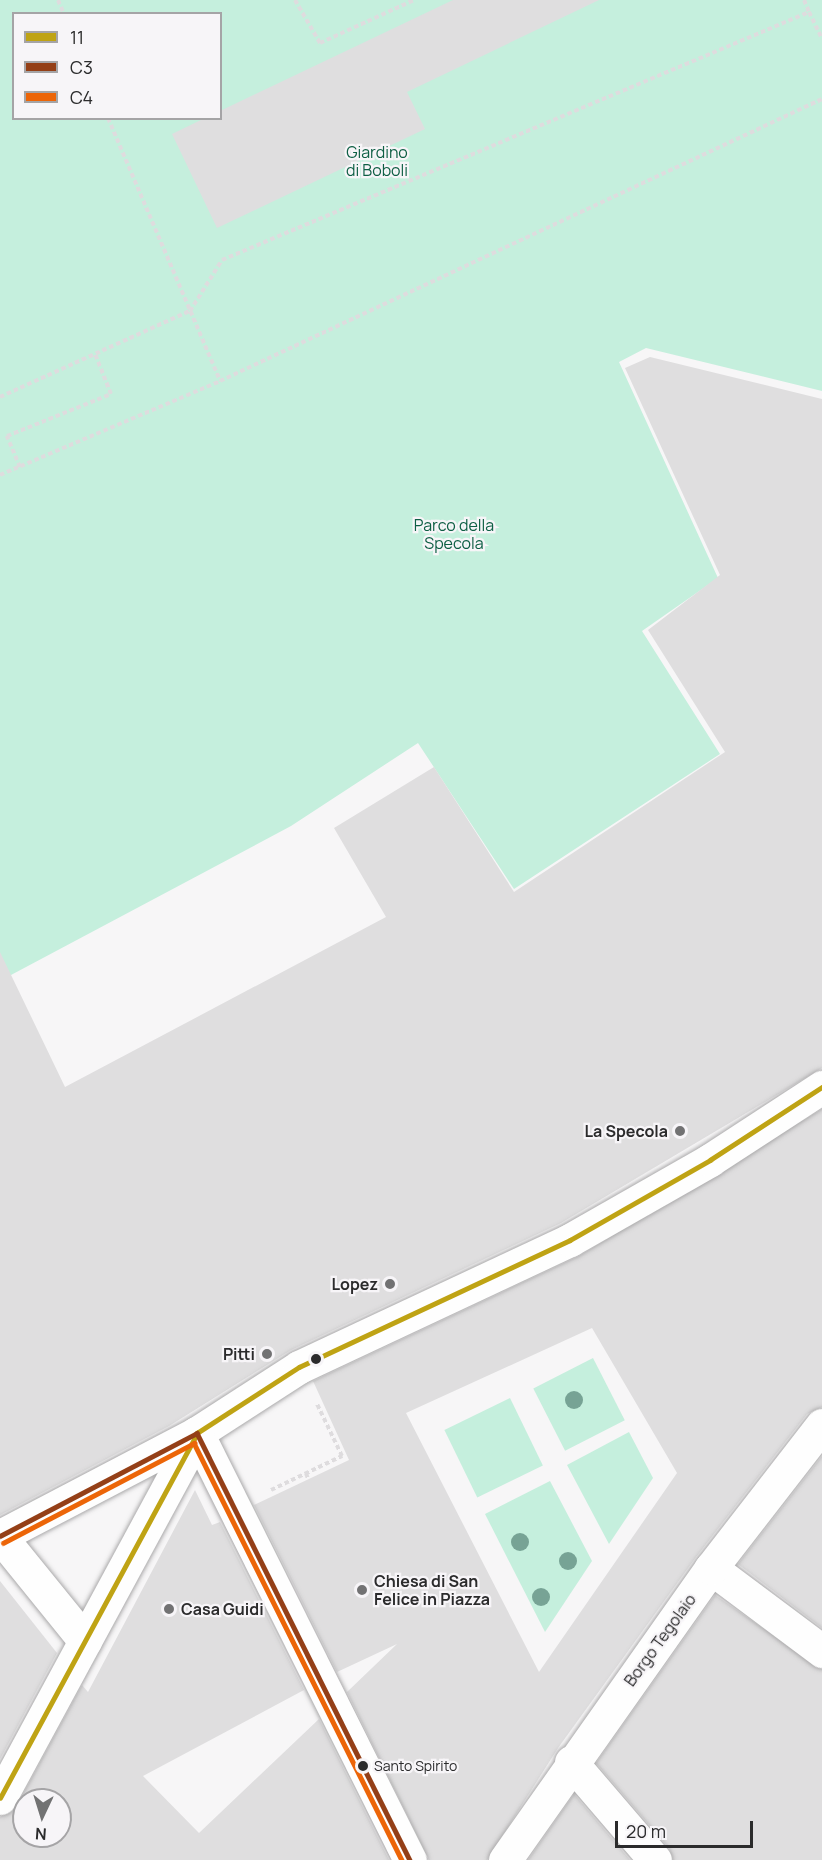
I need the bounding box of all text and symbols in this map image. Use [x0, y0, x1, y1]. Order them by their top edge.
legend [12, 12, 222, 120]
text: 11 [70, 25, 84, 49]
text: C3 [70, 55, 93, 79]
text: C4 [70, 85, 93, 109]
park label: Giardino di Boboli [346, 142, 408, 180]
park label: Parco della Specola [414, 515, 494, 553]
place label: La Specola [584, 1121, 668, 1141]
marker: La Specola [673, 1124, 687, 1138]
place label: Lopez [332, 1274, 378, 1294]
marker: Lopez [383, 1277, 397, 1291]
place label: Pitti [223, 1344, 255, 1364]
marker: Pitti [260, 1347, 274, 1361]
unlabelled marker [310, 1353, 322, 1365]
place label: Chiesa di San Felice in Piazza [374, 1571, 490, 1609]
marker: Chiesa di San Felice in Piazza [355, 1583, 369, 1597]
street label: Borgo Tegolaio [620, 1590, 700, 1690]
place label: Casa Guidi [181, 1599, 264, 1619]
marker: Casa Guidi [162, 1602, 176, 1616]
place label: Santo Spirito [374, 1758, 457, 1774]
marker: Santo Spirito [357, 1760, 369, 1772]
north arrow [12, 1788, 72, 1848]
scale bar [618, 1809, 756, 1847]
text: 20 m [626, 1819, 666, 1843]
text: N [34, 1823, 47, 1845]

